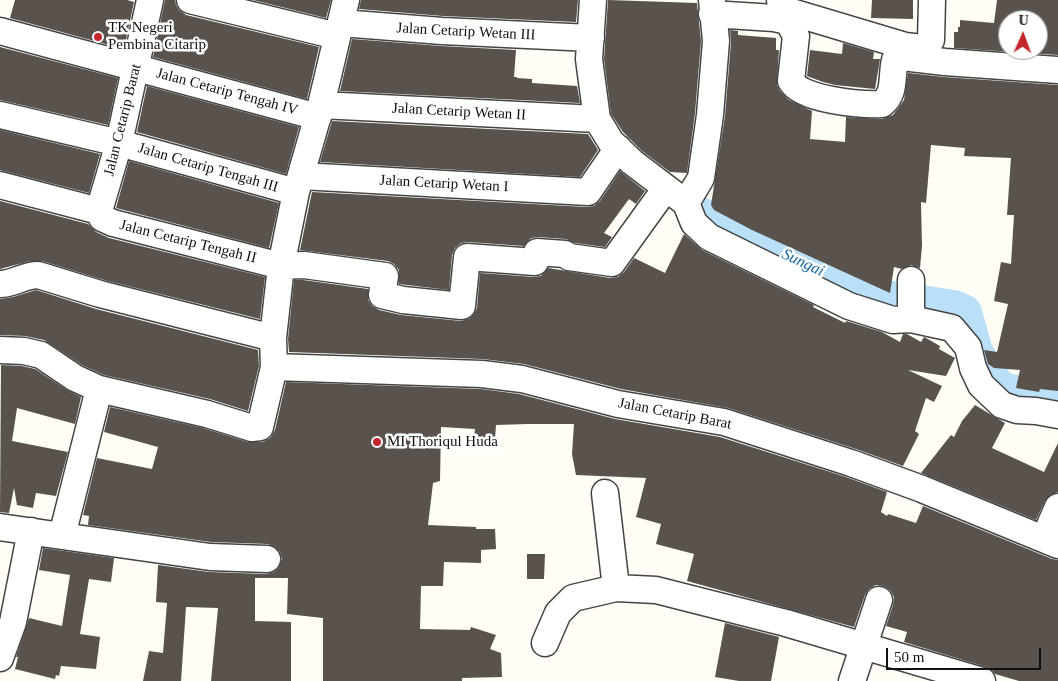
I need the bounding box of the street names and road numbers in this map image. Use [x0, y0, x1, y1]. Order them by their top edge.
street label: Jalan Cetarip Wetan III [396, 19, 536, 45]
street label: Jalan Cetarip Barat [100, 62, 146, 178]
street label: Jalan Cetarip Tengah IV [154, 64, 300, 120]
street label: Jalan Cetarip Wetan II [392, 100, 526, 124]
street label: Jalan Cetarip Tengah III [136, 139, 280, 197]
street label: Jalan Cetarip Wetan I [379, 172, 509, 196]
street label: Jalan Cetarip Tengah II [118, 216, 258, 268]
street label: Jalan Cetarip Barat [617, 394, 733, 434]

